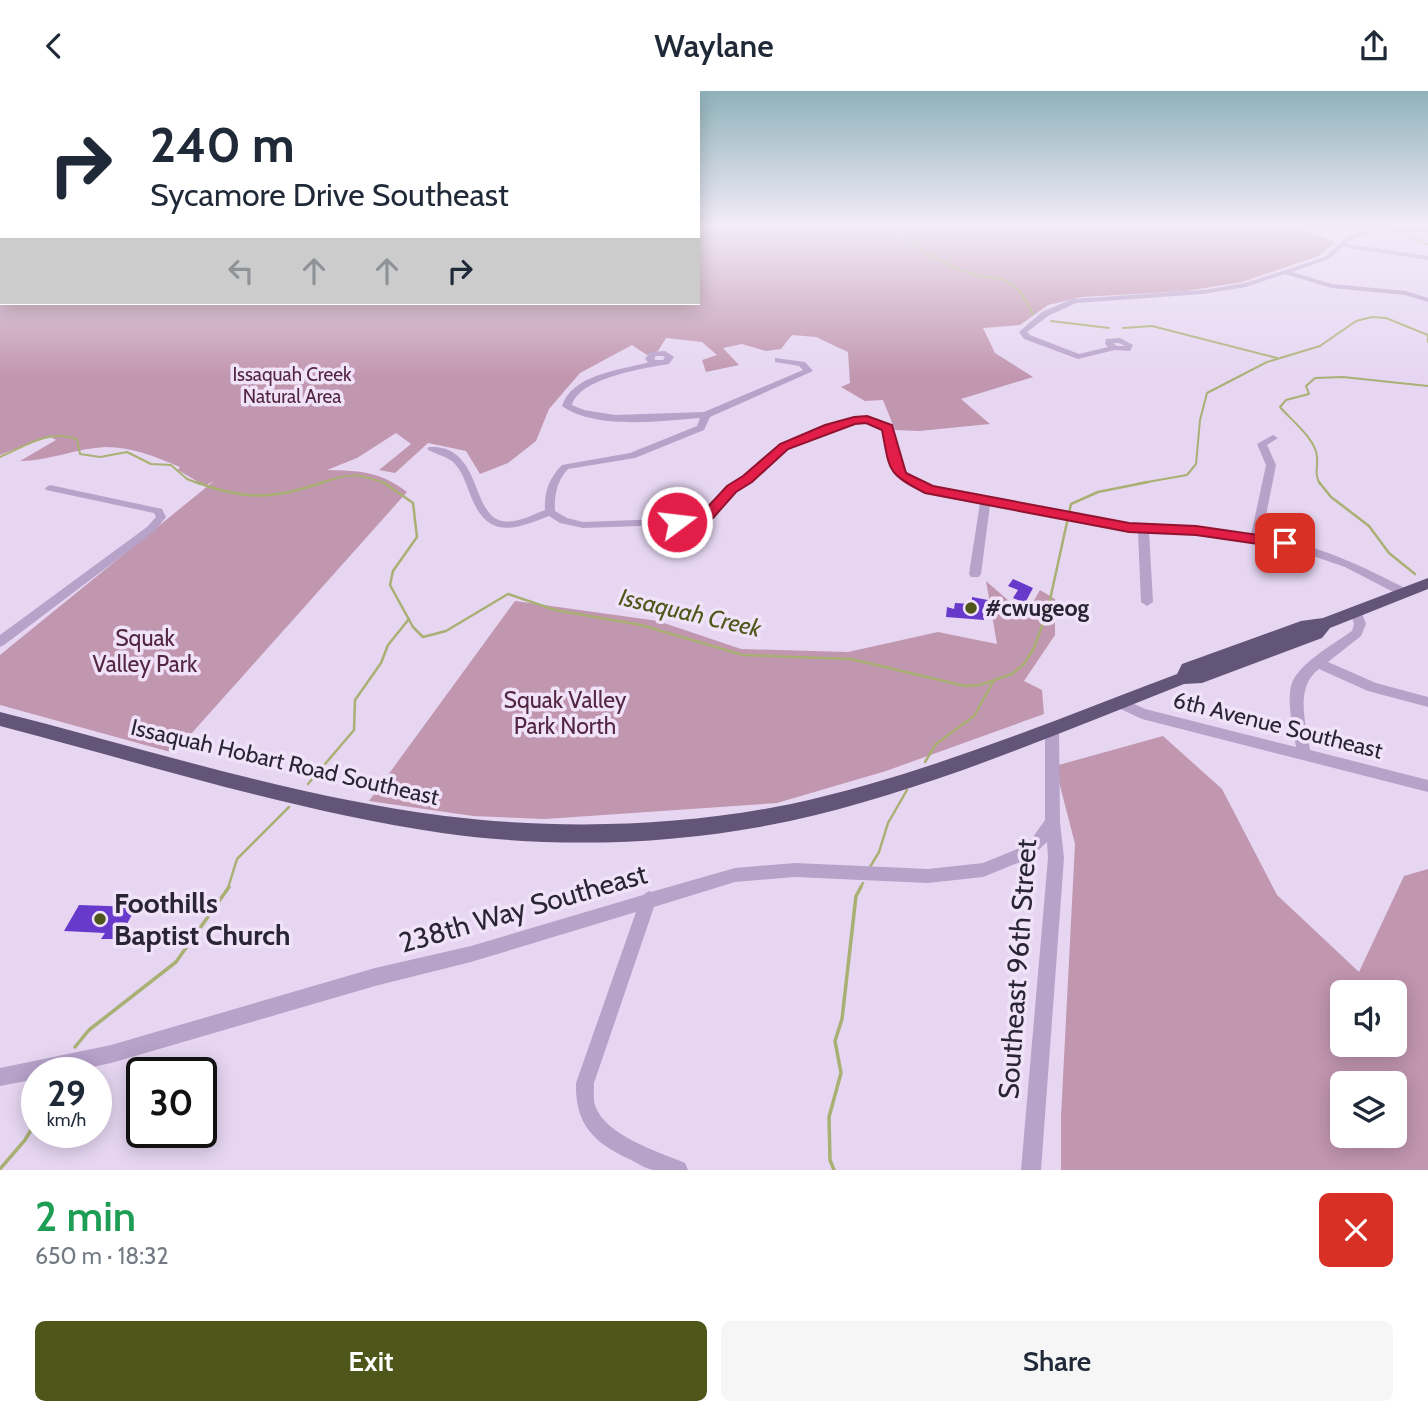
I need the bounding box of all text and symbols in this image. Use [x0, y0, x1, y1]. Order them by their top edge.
text: Waylane [654, 26, 774, 65]
icon: back [35, 27, 73, 65]
icon: share [1355, 27, 1393, 65]
text: 240 m [150, 115, 295, 174]
icon: right [35, 119, 126, 210]
text: Sycamore Drive Southeast [150, 175, 509, 214]
icon: left [222, 252, 260, 290]
icon: ahead [295, 252, 333, 290]
icon: ahead [368, 252, 406, 290]
icon: right [441, 252, 479, 290]
park label: Issaquah Creek Natural Area [232, 363, 352, 408]
position arrow [640, 485, 714, 559]
pin [1255, 513, 1315, 573]
icon: arrive [1266, 524, 1304, 562]
water label: Issaquah Creek [616, 582, 765, 643]
place label: #cwugeog [985, 594, 1090, 622]
marker: #cwugeog [963, 600, 979, 616]
park label: Squak Valley Park [93, 624, 198, 678]
street label: 6th Avenue Southeast [1170, 685, 1386, 765]
park label: Squak Valley Park North [504, 686, 627, 740]
street label: Issaquah Hobart Road Southeast [128, 713, 442, 811]
street label: Southeast 96th Street [991, 838, 1043, 1100]
street label: 238th Way Southeast [395, 856, 651, 960]
place label: Foothills Baptist Church [114, 886, 290, 952]
marker: Foothills Baptist Church [92, 911, 108, 927]
map controls [1330, 980, 1407, 1148]
button: sound [1330, 980, 1407, 1057]
speed limit sign: 30 [126, 1057, 217, 1148]
button: layers [1330, 1071, 1407, 1148]
text: 29 [47, 1072, 86, 1115]
text: km/h [47, 1109, 86, 1131]
text: 2 min [35, 1190, 136, 1242]
button: close [1319, 1193, 1393, 1267]
text: 650 m · 18:32 [35, 1242, 168, 1270]
button: Exit [35, 1321, 707, 1401]
button: Share [721, 1321, 1393, 1401]

